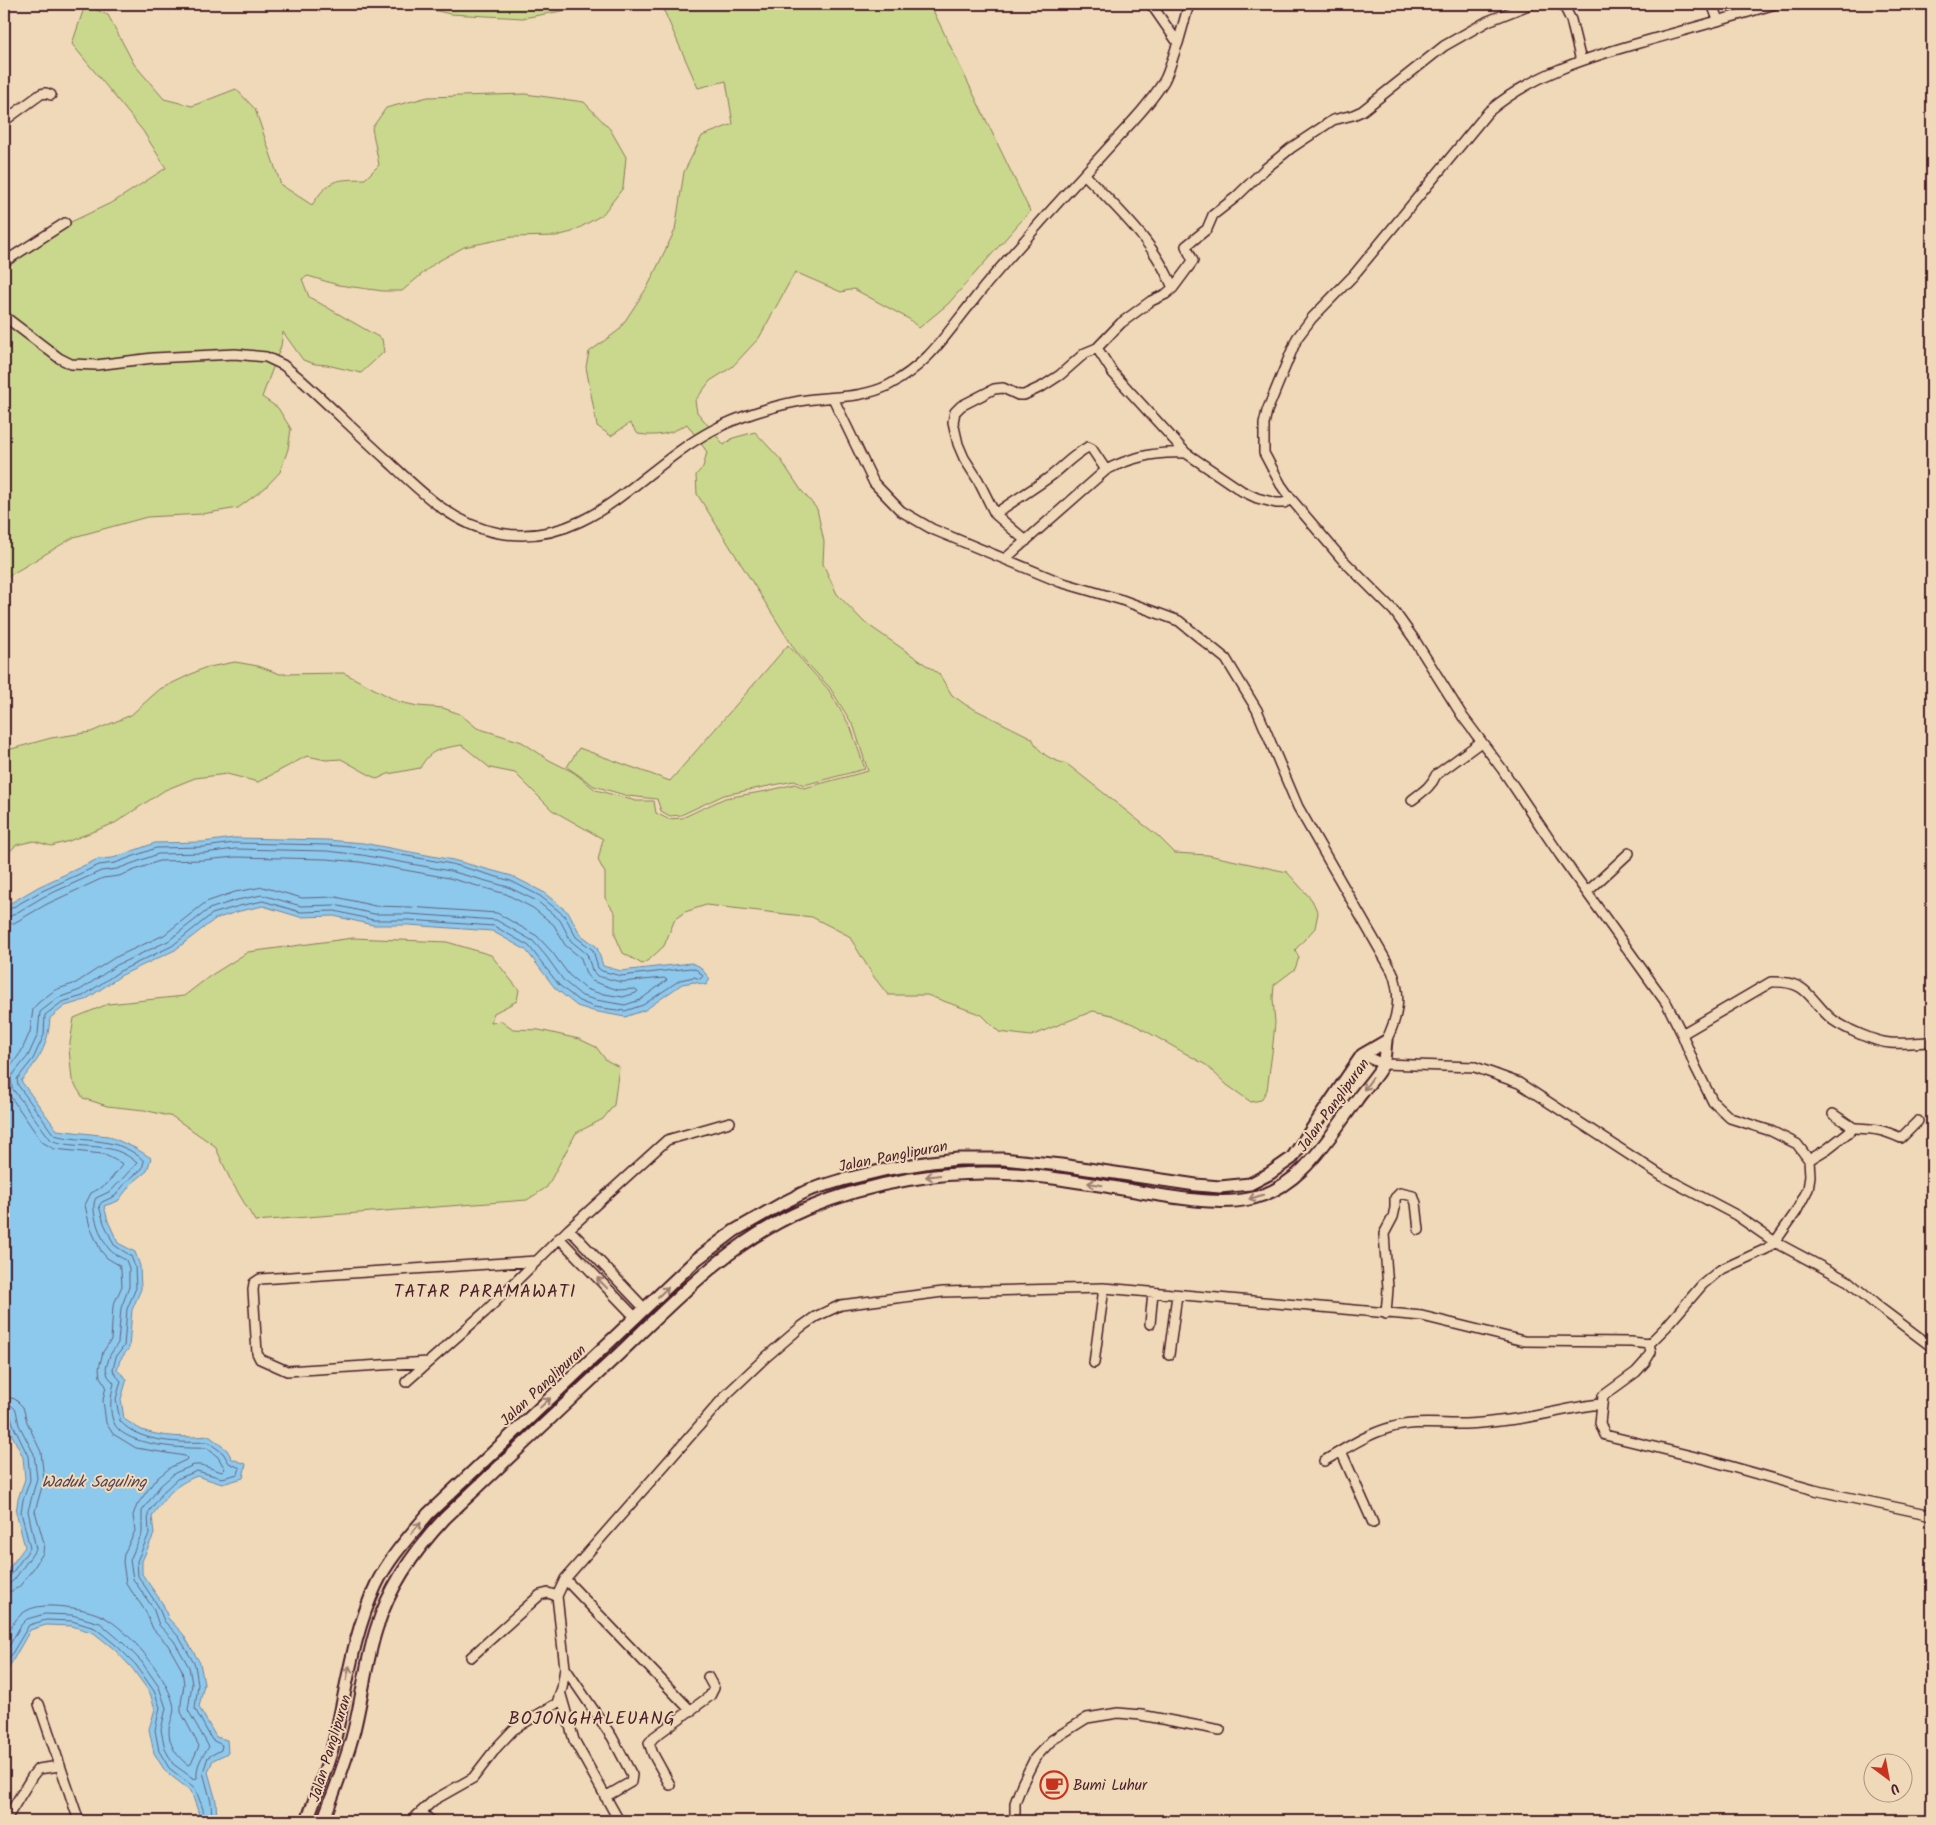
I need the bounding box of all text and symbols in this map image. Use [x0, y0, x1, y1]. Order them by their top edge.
street label: Jalan Panglipuran [1292, 1054, 1376, 1157]
one-way arrow [1362, 1077, 1373, 1090]
street label: Jalan Panglipuran [837, 1135, 950, 1179]
one-way arrow [925, 1171, 941, 1181]
one-way arrow [1087, 1179, 1103, 1189]
one-way arrow [1248, 1193, 1264, 1202]
one-way arrow [596, 1276, 608, 1289]
district label: TATAR PARAMAWATI [394, 1278, 576, 1307]
one-way arrow [657, 1286, 669, 1298]
street label: Jalan Panglipuran [495, 1339, 592, 1432]
one-way arrow [539, 1397, 551, 1409]
water label: Waduk Saguling [42, 1470, 148, 1495]
one-way arrow [410, 1522, 421, 1535]
one-way arrow [344, 1666, 353, 1682]
street label: Jalan Panglipuran [303, 1692, 359, 1805]
district label: BOJONGHALEUANG [508, 1705, 676, 1734]
north arrow [1864, 1752, 1914, 1802]
cafe icon: Bumi Luhur [1039, 1770, 1069, 1800]
place label: Bumi Luhur [1073, 1774, 1148, 1798]
text: U [1884, 1777, 1904, 1800]

